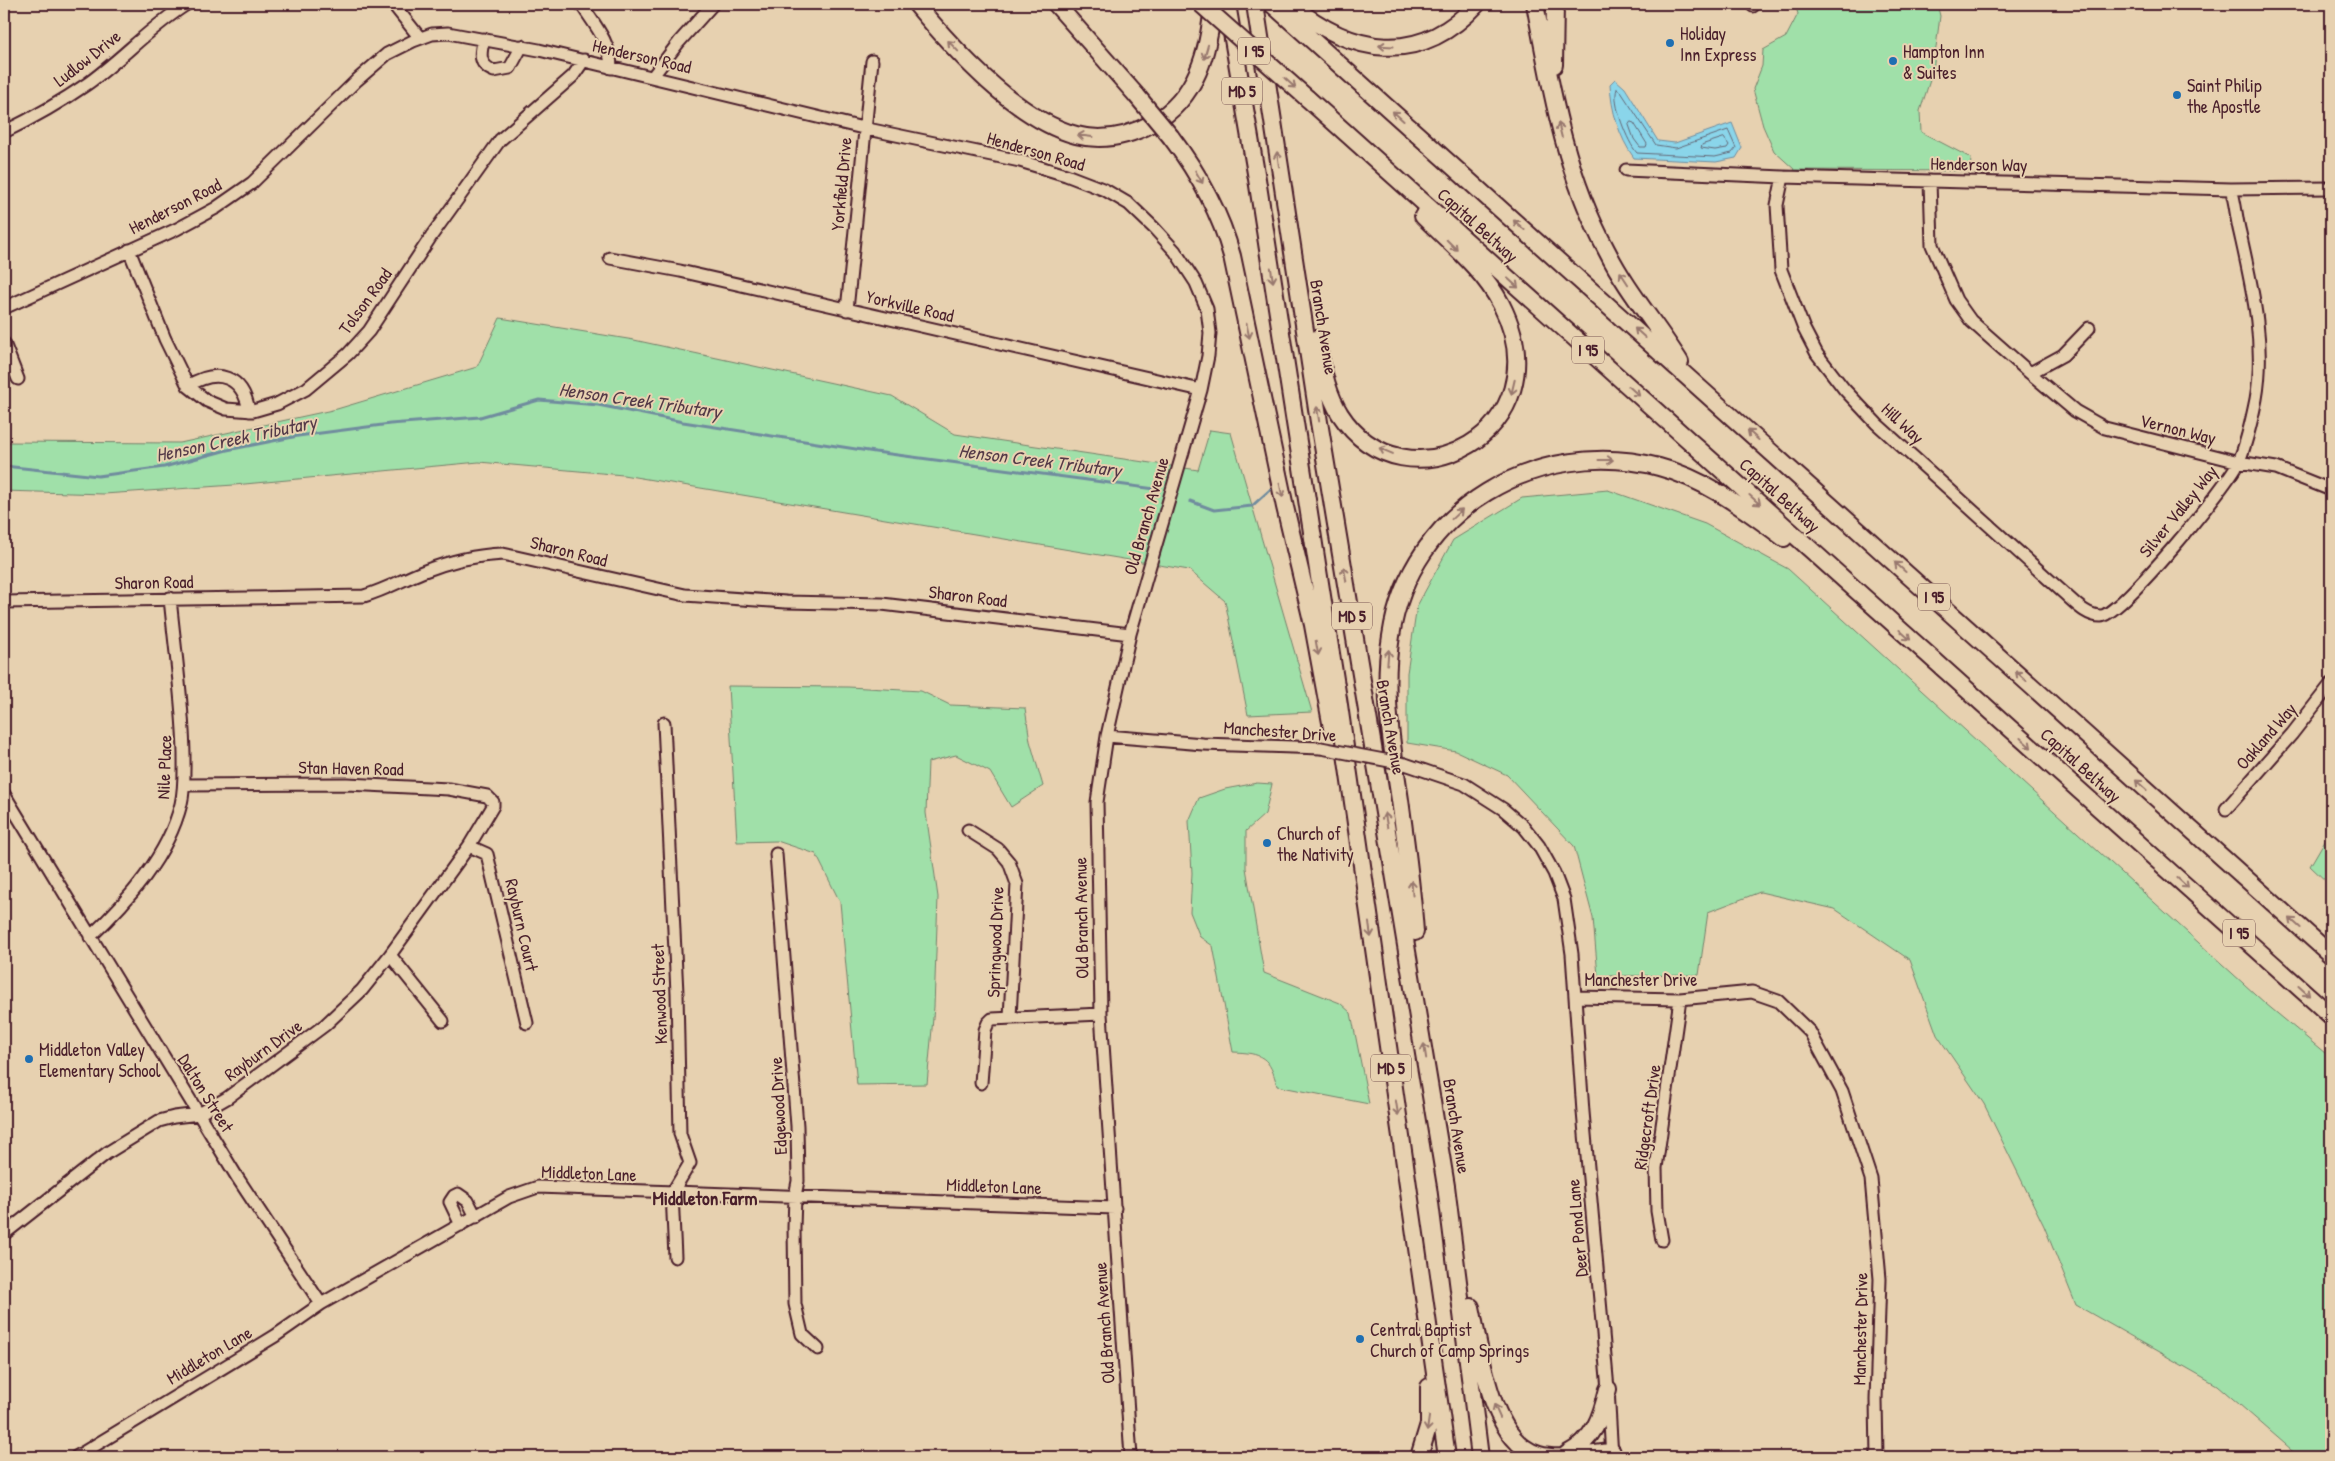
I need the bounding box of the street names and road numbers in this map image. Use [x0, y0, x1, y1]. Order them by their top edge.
street label: Ludlow Drive [48, 24, 126, 92]
street label: Henderson Road [590, 32, 694, 80]
road number: I 95 [1238, 37, 1270, 64]
road number: MD 5 [1222, 78, 1262, 104]
street label: Henderson Road [984, 125, 1088, 177]
street label: Yorkfield Drive [824, 136, 858, 232]
street label: Henderson Way [1930, 151, 2028, 177]
street label: Henderson Road [124, 172, 226, 240]
street label: Capital Beltway [1432, 182, 1524, 268]
street label: Tolson Road [332, 263, 398, 339]
street label: Branch Avenue [1304, 278, 1344, 376]
street label: Yorkville Road [864, 284, 956, 328]
road number: I 95 [1572, 336, 1604, 364]
street label: Hill Way [1876, 397, 1930, 449]
street label: Vernon Way [2137, 407, 2219, 451]
street label: Capital Beltway [1734, 452, 1826, 538]
street label: Old Branch Avenue [1117, 454, 1175, 578]
street label: Silver Valley Way [2133, 459, 2223, 562]
street label: Sharon Road [528, 529, 610, 573]
street label: Sharon Road [114, 569, 194, 595]
street label: Sharon Road [927, 579, 1009, 613]
road number: I 95 [1918, 584, 1950, 610]
road number: MD 5 [1332, 602, 1372, 630]
street label: Branch Avenue [1370, 678, 1412, 776]
street label: Oakland Way [2230, 697, 2302, 775]
street label: Manchester Drive [1223, 715, 1337, 747]
street label: Capital Beltway [2035, 722, 2127, 808]
street label: Nile Place [150, 734, 178, 800]
street label: Stan Haven Road [298, 755, 404, 781]
street label: Old Branch Avenue [1067, 857, 1095, 979]
street label: Rayburn Court [499, 876, 545, 974]
street label: Springwood Drive [981, 886, 1009, 998]
road number: I 95 [2223, 920, 2255, 946]
street label: Kenwood Street [645, 942, 673, 1045]
street label: Manchester Drive [1585, 967, 1697, 992]
street label: Rayburn Drive [219, 1013, 307, 1087]
street label: Dalton Street [172, 1049, 240, 1138]
road number: MD 5 [1371, 1054, 1411, 1082]
street label: Edgewood Drive [763, 1056, 793, 1156]
street label: Ridgecroft Drive [1627, 1063, 1667, 1171]
street label: Branch Avenue [1437, 1077, 1477, 1175]
street label: Middleton Lane [541, 1159, 637, 1187]
street label: Middleton Lane [946, 1172, 1042, 1200]
street label: Deer Pond Lane [1560, 1178, 1594, 1278]
street label: Old Branch Avenue [1087, 1262, 1121, 1384]
street label: Manchester Drive [1847, 1272, 1873, 1386]
street label: Middleton Lane [162, 1320, 256, 1390]

